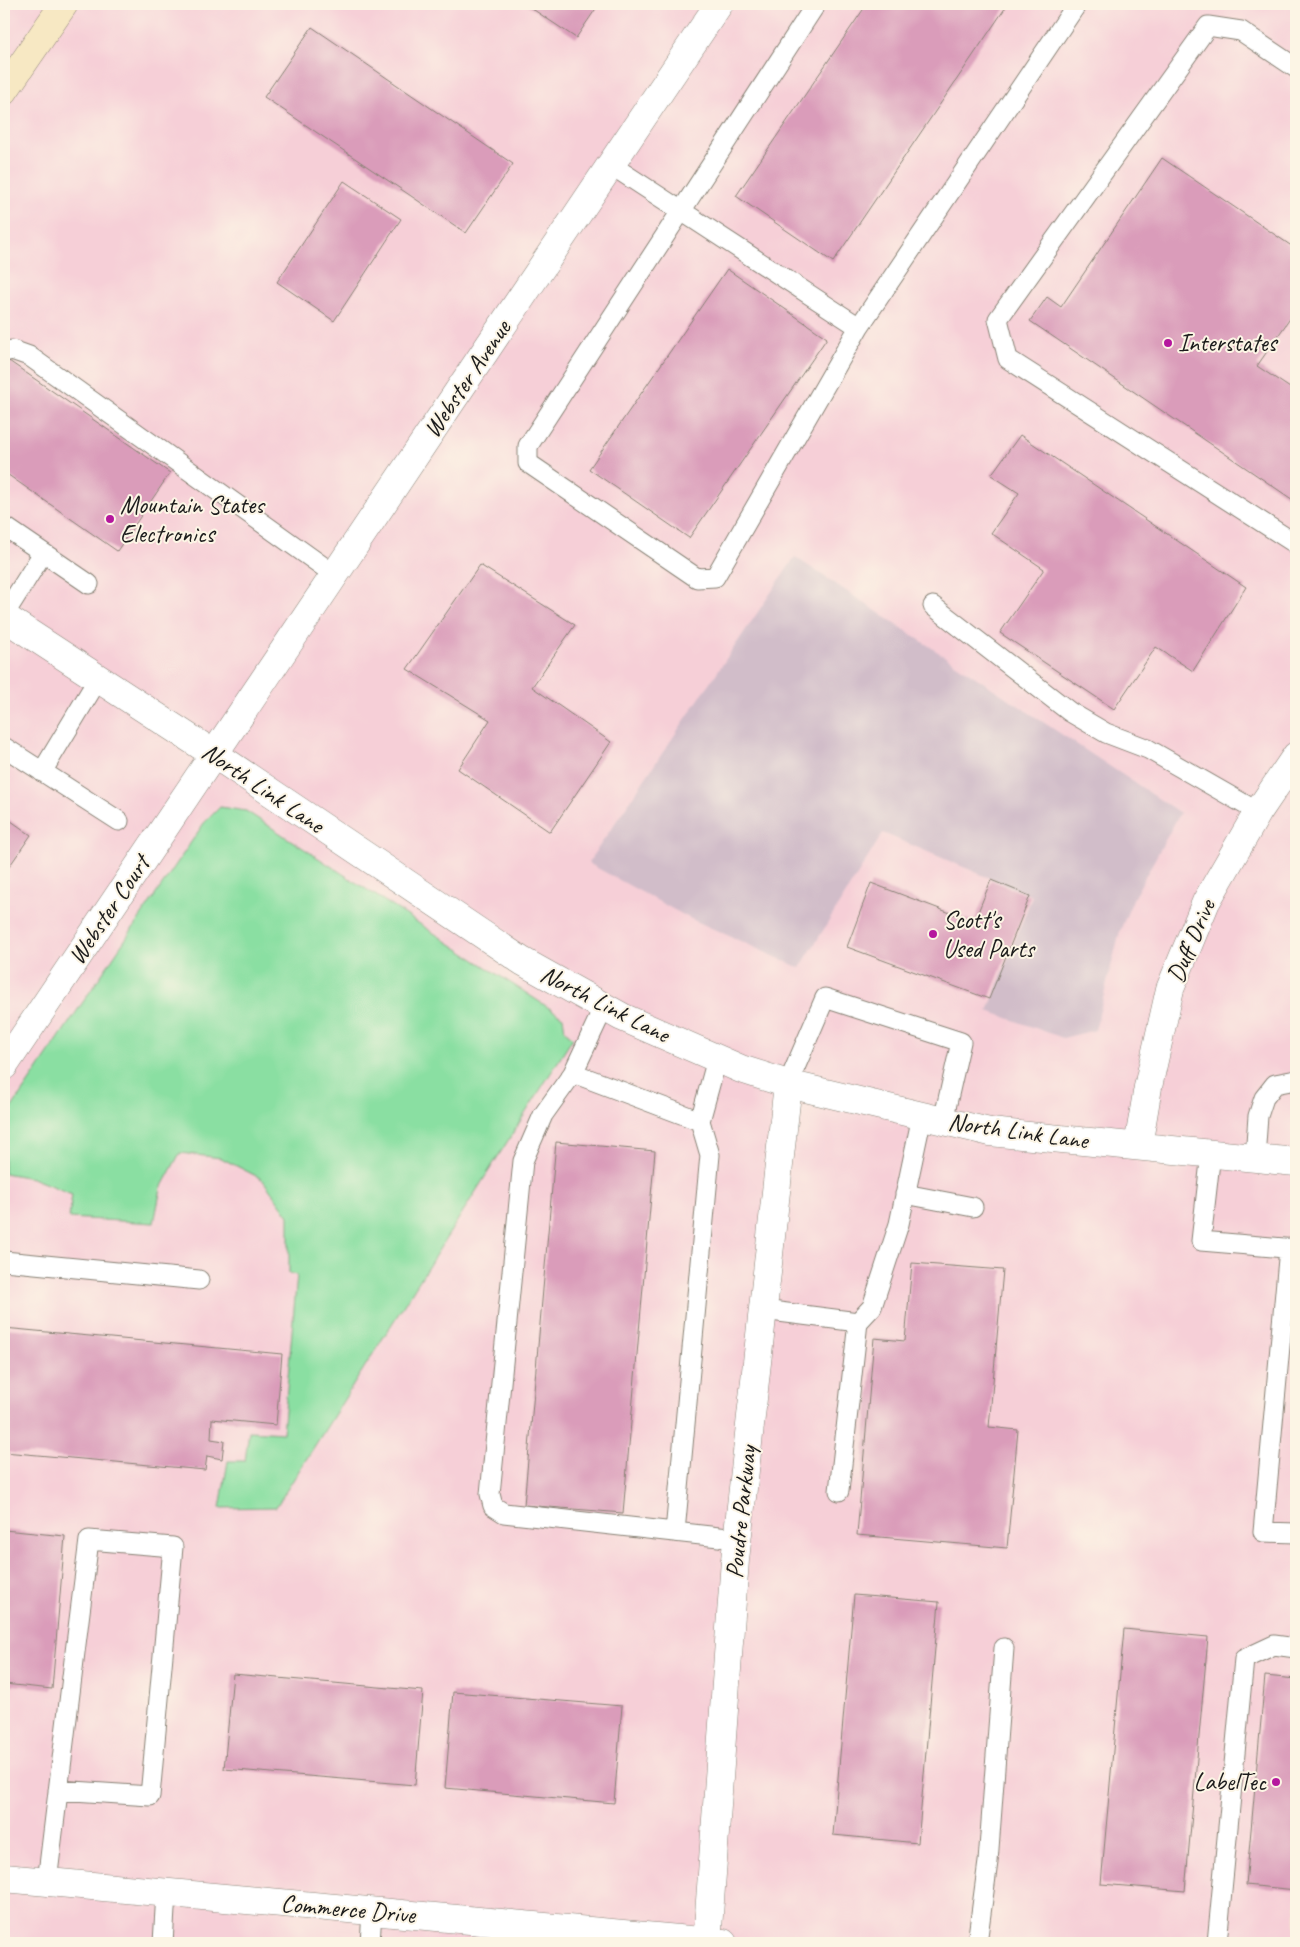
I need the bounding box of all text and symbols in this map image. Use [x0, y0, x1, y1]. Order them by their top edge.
street label: Webster Avenue [416, 313, 519, 444]
place label: Interstates [1178, 327, 1279, 359]
marker: Interstates [1162, 337, 1174, 349]
place label: Mountain States Electronics [120, 489, 266, 550]
marker: Mountain States Electronics [104, 513, 116, 525]
street label: North Link Lane [196, 735, 332, 842]
street label: Webster Court [61, 846, 159, 971]
street label: Duff Drive [1159, 893, 1223, 987]
place label: Scott's Used Parts [943, 904, 1036, 965]
marker: Scott's Used Parts [927, 928, 939, 940]
street label: North Link Lane [535, 958, 677, 1051]
street label: North Link Lane [946, 1105, 1092, 1157]
street label: Poudre Parkway [718, 1442, 764, 1580]
place label: LabelTec [1194, 1766, 1267, 1798]
marker: LabelTec [1270, 1776, 1282, 1788]
street label: Commerce Drive [280, 1887, 418, 1931]

